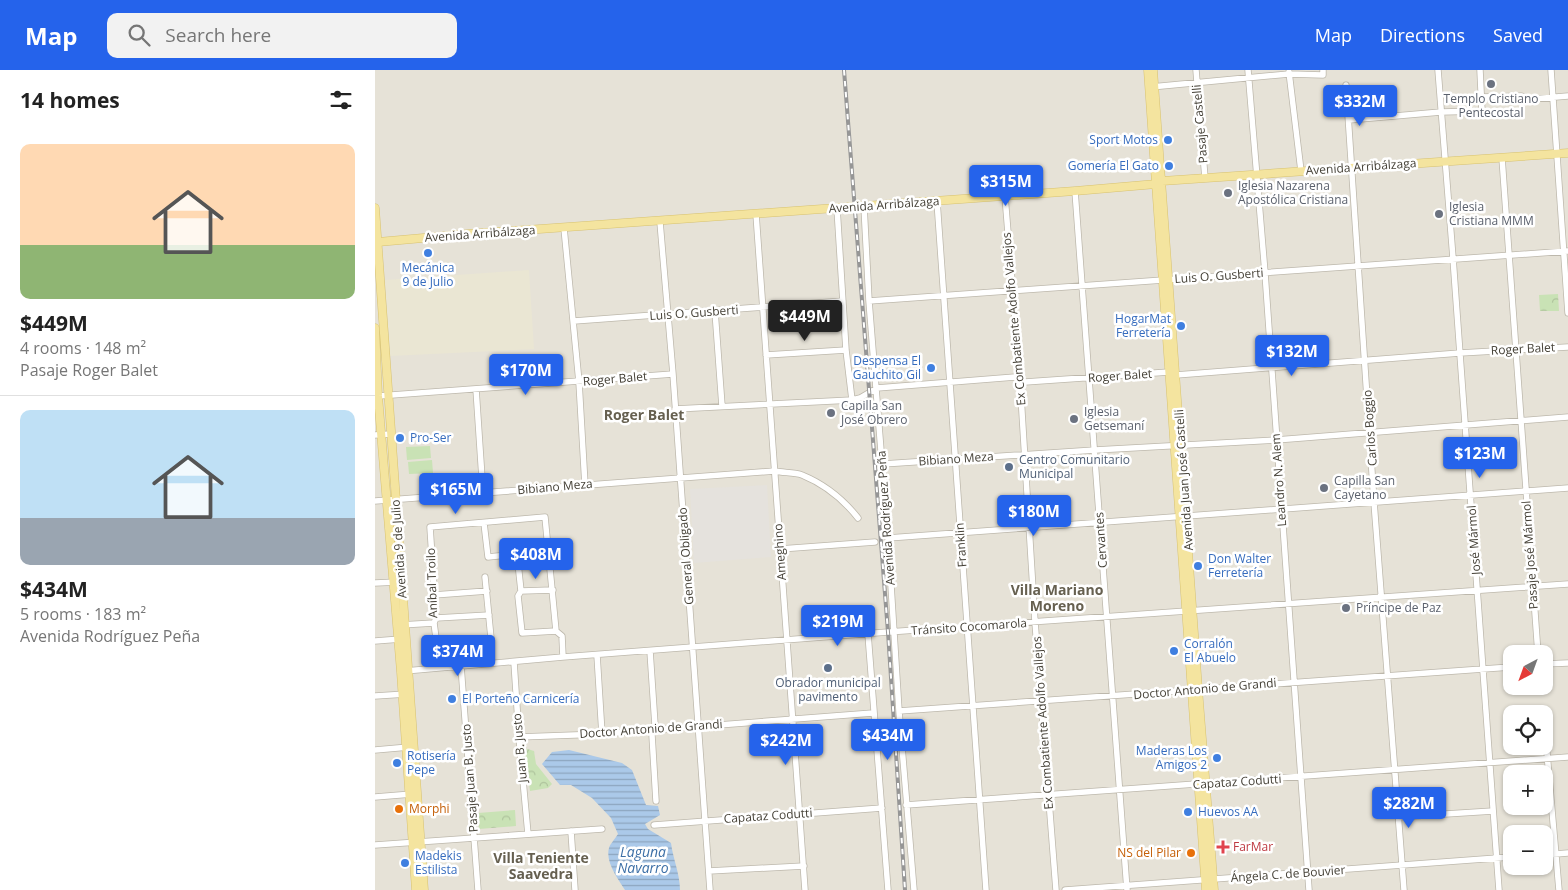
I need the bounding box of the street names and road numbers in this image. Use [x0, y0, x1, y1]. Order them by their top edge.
street label: Pasaje Castelli [1188, 84, 1211, 164]
street label: Avenida Arribálzaga [1305, 154, 1417, 179]
street label: Avenida Arribálzaga [828, 192, 940, 217]
street label: Avenida Arribálzaga [424, 221, 536, 246]
street label: Ex Combatiente Adolfo Vallejos [997, 232, 1030, 406]
street label: Luis O. Gusberti [1174, 264, 1264, 287]
street label: Luis O. Gusberti [649, 301, 739, 324]
street label: Roger Balet [1490, 338, 1556, 359]
street label: Roger Balet [1087, 365, 1153, 386]
street label: Roger Balet [582, 367, 648, 390]
street label: Carlos Boggio [1358, 389, 1381, 467]
street label: Avenida Juan José Castelli [1170, 409, 1197, 551]
street label: Leandro N. Alem [1267, 433, 1290, 527]
street label: Bibiano Meza [918, 447, 994, 470]
street label: Avenida Rodríguez Peña [872, 450, 899, 586]
street label: Bibiano Meza [517, 475, 593, 498]
street label: Avenida 9 de Julio [387, 499, 410, 599]
street label: Pasaje José Mármol [1517, 500, 1542, 610]
street label: José Mármol [1463, 505, 1484, 576]
street label: General Obligado [674, 507, 697, 605]
street label: Cervantes [1090, 511, 1111, 569]
street label: Franklin [950, 522, 971, 568]
street label: Ameghino [769, 523, 790, 581]
street label: Aníbal Troilo [422, 548, 441, 618]
street label: Tránsito Cocomarola [910, 614, 1028, 639]
street label: Ex Combatiente Adolfo Vallejos [1028, 636, 1057, 810]
street label: Doctor Antonio de Grandi [1133, 674, 1277, 703]
street label: Juan B. Justo [508, 713, 531, 784]
street label: Doctor Antonio de Grandi [579, 715, 723, 742]
street label: Pasaje Juan B. Justo [457, 723, 482, 833]
street label: Capataz Codutti [1192, 770, 1282, 793]
street label: Capataz Codutti [723, 804, 813, 827]
street label: Ángela C. de Bouvier [1230, 861, 1346, 886]

